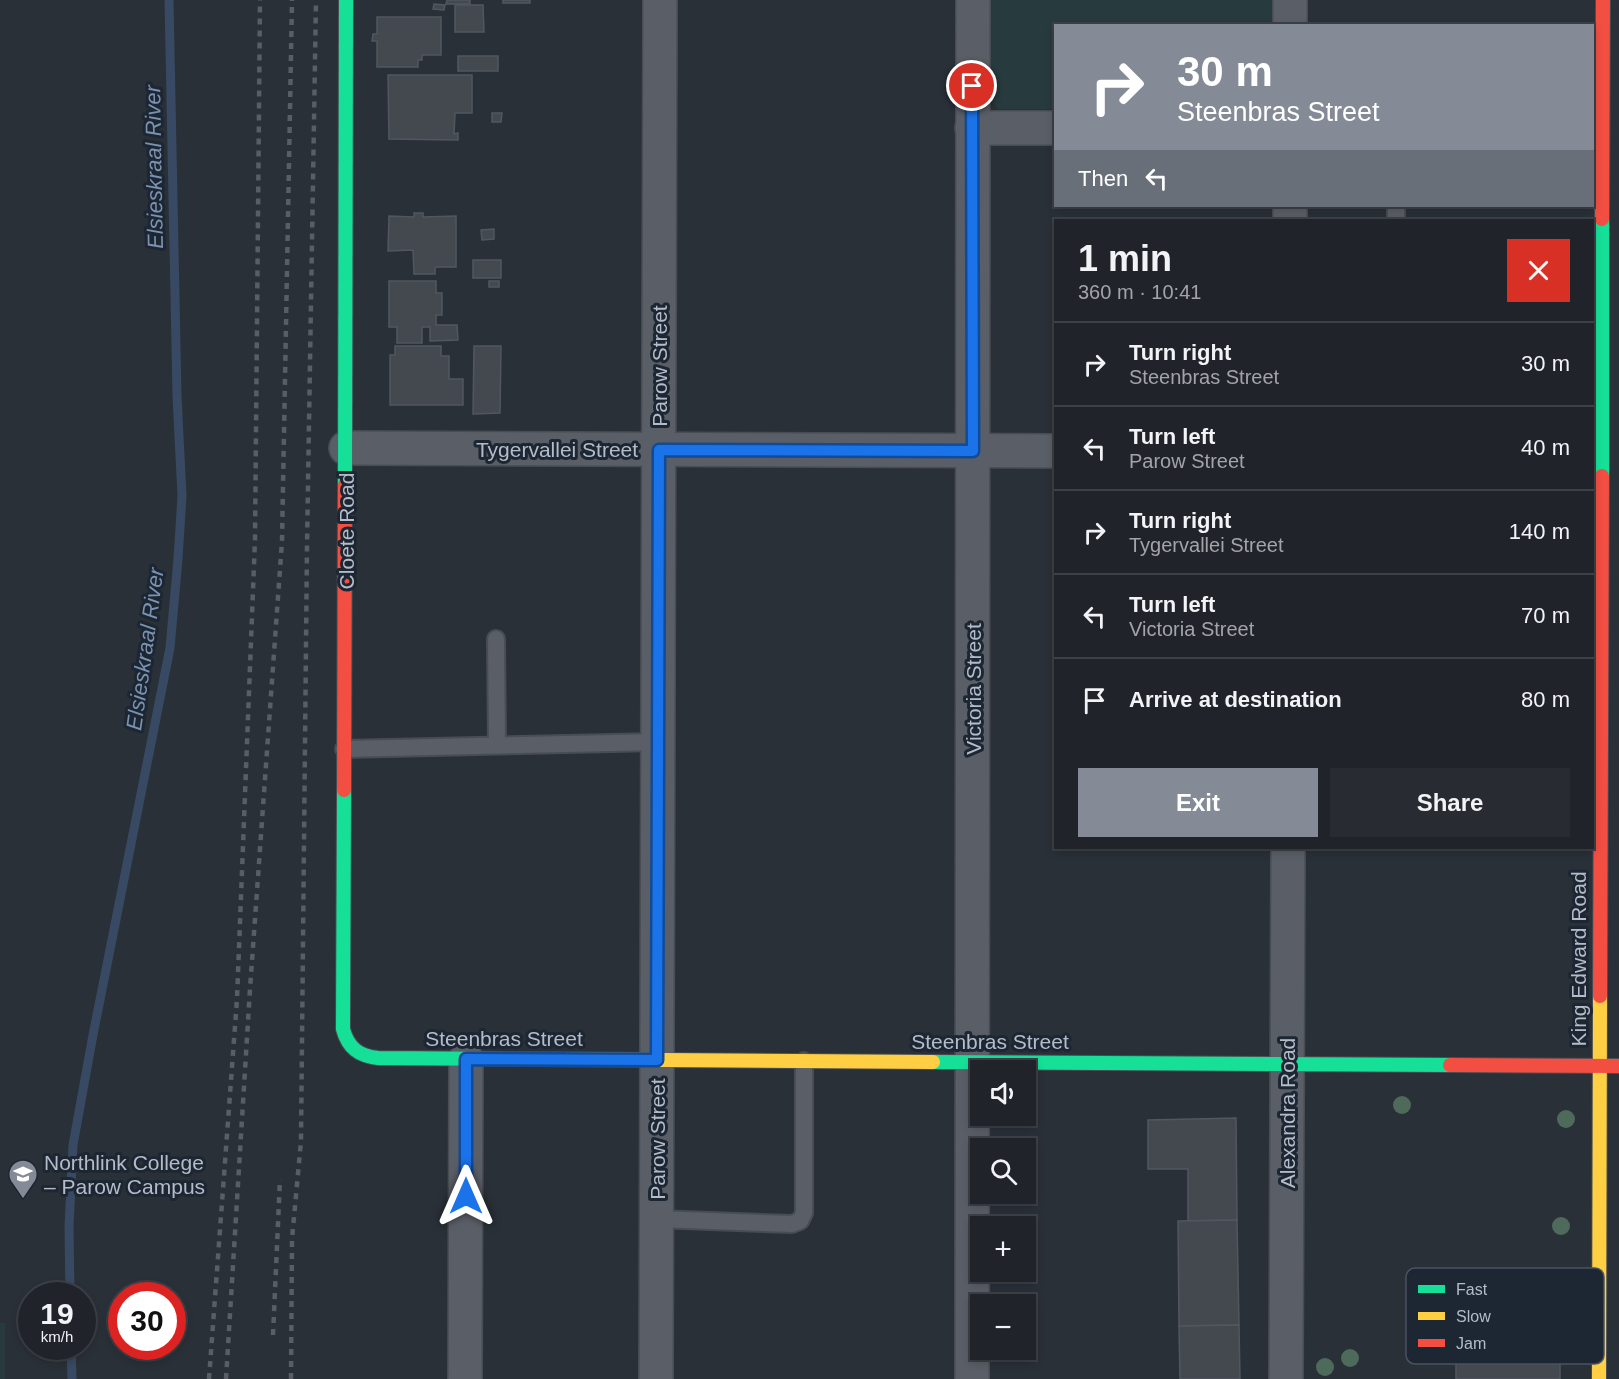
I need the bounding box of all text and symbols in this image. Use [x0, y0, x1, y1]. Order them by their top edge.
icon: right [1078, 48, 1156, 126]
text: 30 m [1177, 48, 1273, 95]
pin [946, 60, 997, 111]
icon: arrive [955, 69, 988, 102]
water label: Elsieskraal River [140, 83, 168, 249]
text: Steenbras Street [1177, 97, 1380, 127]
icon: left [1140, 162, 1173, 195]
text: Then [1078, 166, 1128, 191]
text: 1 min [1078, 238, 1172, 279]
button: close [1507, 239, 1570, 302]
text: 360 m · 10:41 [1078, 281, 1201, 303]
street label: Parow Street [648, 305, 671, 427]
text: Turn right [1129, 340, 1231, 365]
icon: right [1078, 348, 1111, 381]
text: 30 m [1521, 351, 1570, 376]
text: Steenbras Street [1129, 366, 1279, 388]
text: Turn left [1129, 424, 1215, 449]
icon: left [1078, 432, 1111, 465]
text: 40 m [1521, 435, 1570, 460]
street label: Tygervallei Street [476, 438, 638, 461]
text: Parow Street [1129, 450, 1245, 472]
street label: Cloete Road [335, 473, 358, 589]
text: Turn right [1129, 508, 1231, 533]
icon: right [1078, 516, 1111, 549]
text: 140 m [1509, 519, 1570, 544]
text: Tygervallei Street [1129, 534, 1284, 556]
water label: Elsieskraal River [121, 564, 169, 732]
text: Turn left [1129, 592, 1215, 617]
icon: left [1078, 600, 1111, 633]
text: 70 m [1521, 603, 1570, 628]
text: Victoria Street [1129, 618, 1254, 640]
street label: Victoria Street [962, 623, 985, 755]
icon: arrive [1078, 684, 1111, 717]
text: Arrive at destination [1129, 687, 1342, 712]
text: 80 m [1521, 687, 1570, 712]
button: Exit [1078, 768, 1318, 837]
button: Share [1330, 768, 1570, 837]
street label: King Edward Road [1567, 871, 1590, 1047]
street label: Steenbras Street [425, 1027, 583, 1050]
street label: Steenbras Street [911, 1030, 1069, 1053]
street label: Alexandra Road [1276, 1038, 1299, 1188]
map controls [970, 1060, 1036, 1360]
button: sound [970, 1060, 1036, 1126]
street label: Parow Street [646, 1078, 669, 1200]
button: search [970, 1138, 1036, 1204]
place label: Northlink College – Parow Campus [44, 1151, 205, 1198]
school or university icon: Northlink College – Parow Campus [7, 1158, 39, 1200]
position arrow [434, 1164, 498, 1228]
button: + [970, 1216, 1036, 1282]
legend [1406, 1268, 1604, 1364]
text: Fast [1456, 1281, 1488, 1298]
speed limit sign: 30 [108, 1282, 186, 1360]
button: − [970, 1294, 1036, 1360]
text: 19 [40, 1297, 74, 1330]
text: Slow [1456, 1308, 1491, 1325]
text: km/h [41, 1328, 73, 1345]
text: Jam [1456, 1335, 1486, 1352]

